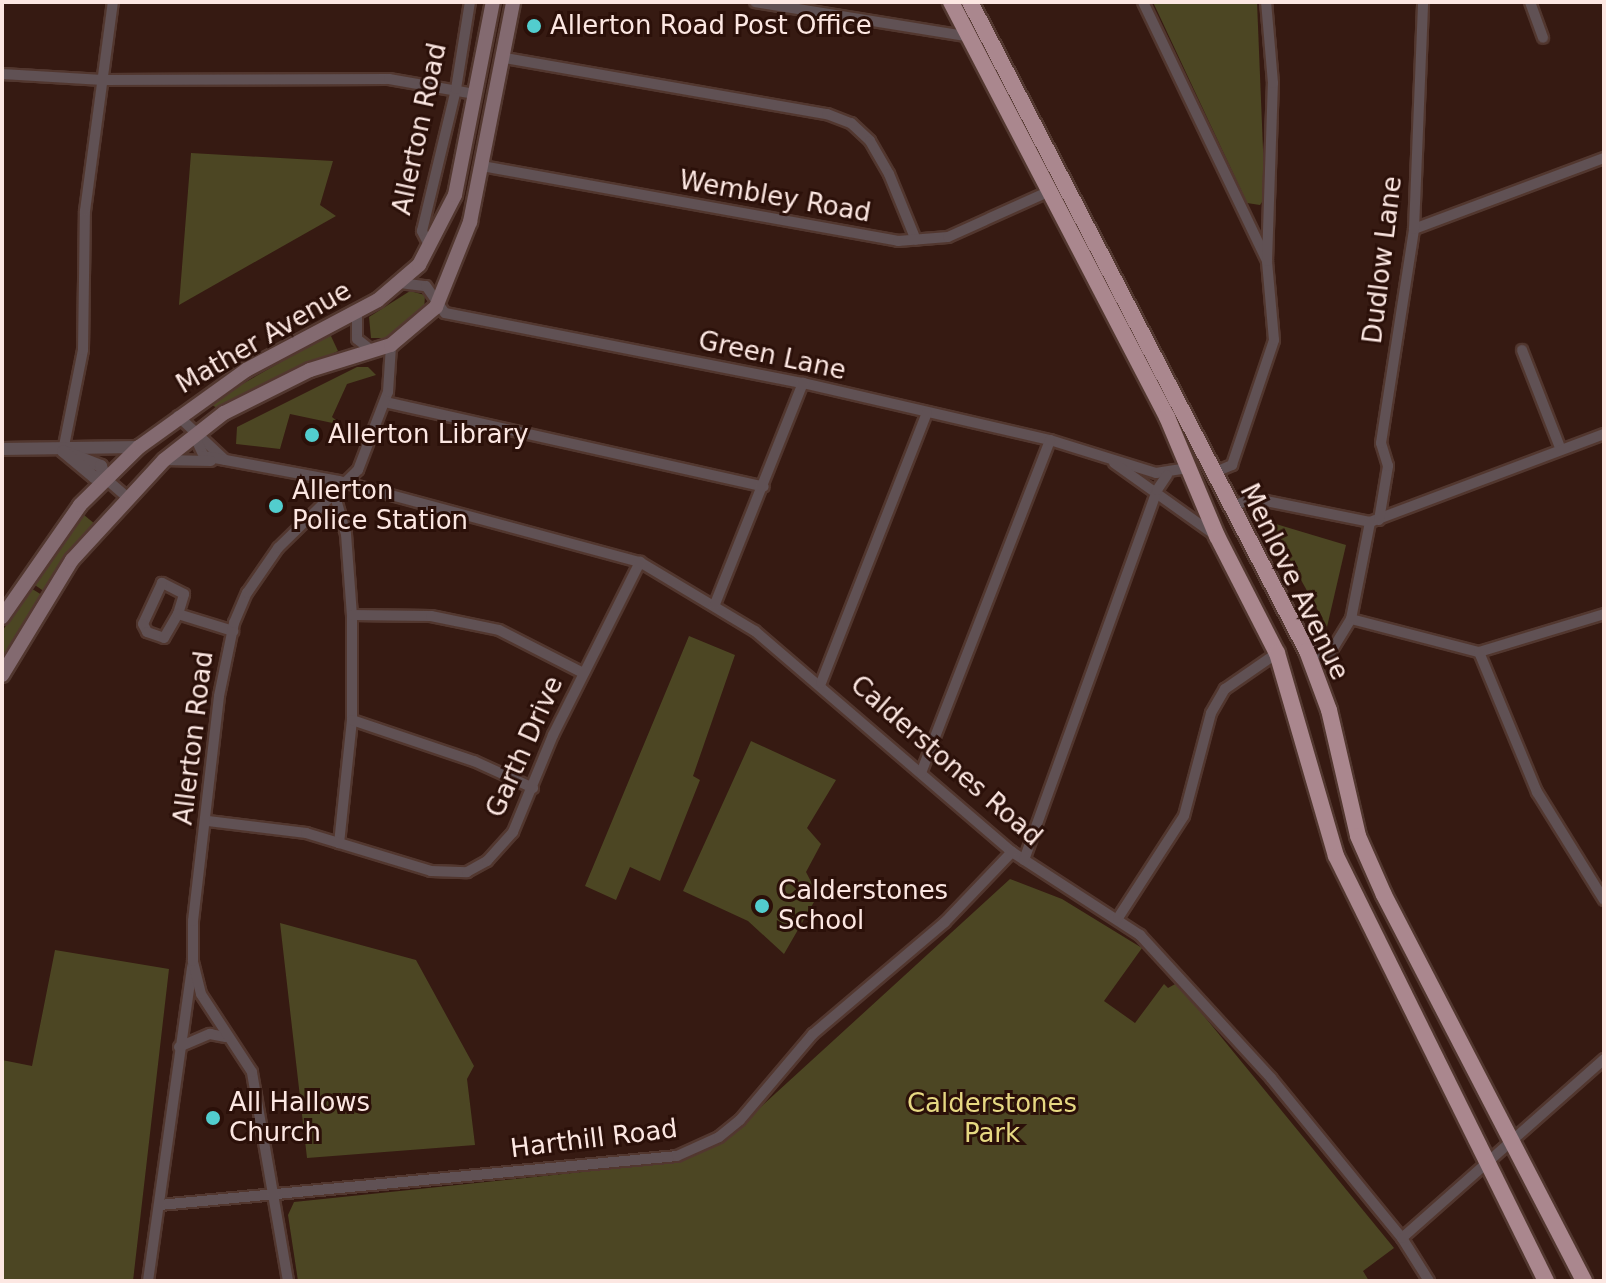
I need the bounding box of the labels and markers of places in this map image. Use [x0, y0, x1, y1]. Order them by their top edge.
place label: Allerton Road Post Office [550, 10, 872, 42]
marker: Allerton Road Post Office [525, 17, 543, 35]
place label: Allerton Library [328, 419, 529, 451]
marker: Allerton Library [303, 426, 321, 444]
place label: Allerton Police Station [292, 475, 468, 536]
marker: Allerton Police Station [267, 497, 285, 515]
place label: Calderstones School [778, 875, 948, 936]
marker: Calderstones School [753, 897, 771, 915]
place label: All Hallows Church [229, 1087, 370, 1148]
marker: All Hallows Church [204, 1109, 222, 1127]

